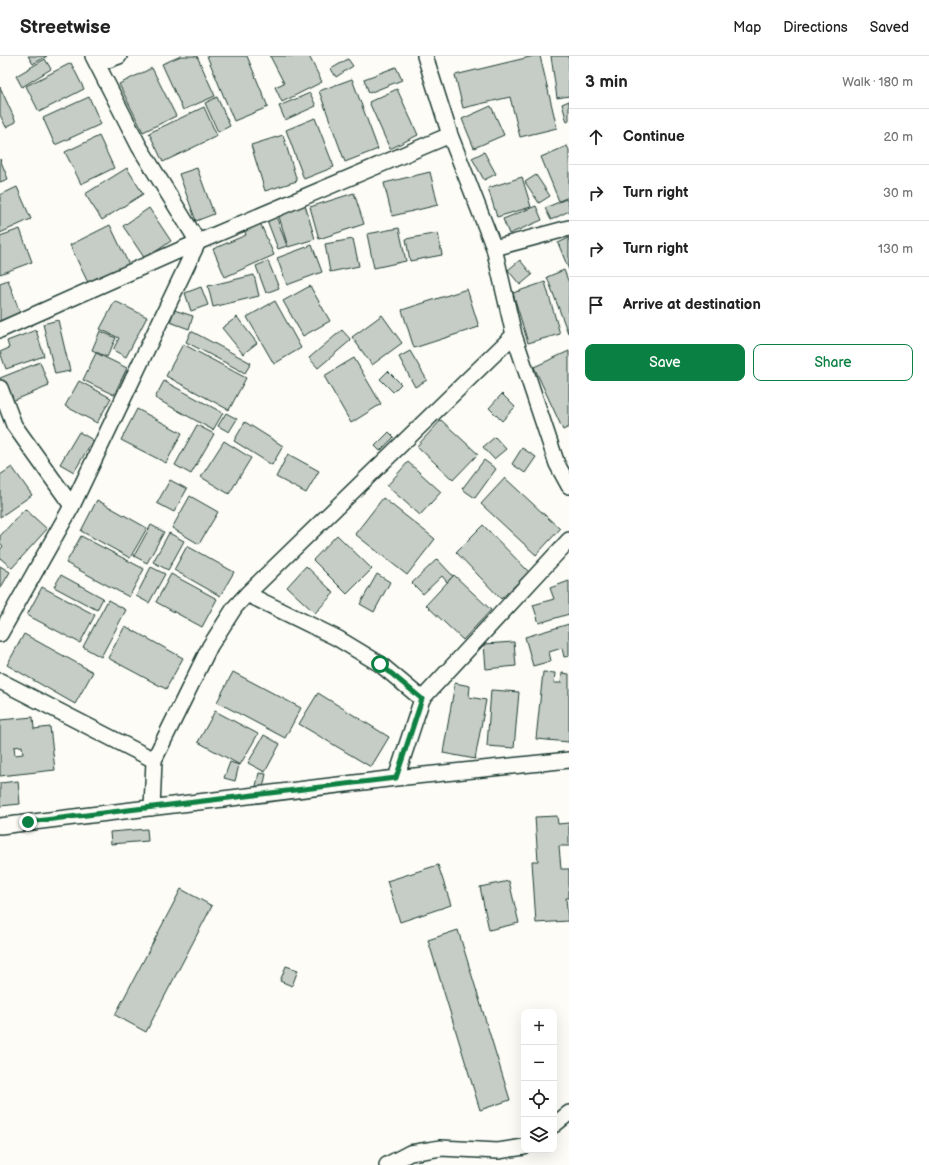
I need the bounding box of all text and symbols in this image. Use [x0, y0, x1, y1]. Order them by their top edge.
text: Streetwise [20, 16, 111, 39]
text: Map [733, 19, 761, 36]
text: Directions [783, 19, 848, 36]
text: Saved [870, 19, 909, 36]
text: 3 min [585, 72, 628, 92]
text: Walk · 180 m [842, 74, 913, 90]
icon: ahead [585, 126, 607, 148]
text: Continue [623, 127, 685, 146]
text: 20 m [883, 129, 913, 145]
icon: right [585, 182, 607, 204]
text: Turn right [623, 183, 688, 202]
text: 30 m [883, 185, 913, 201]
icon: right [585, 238, 607, 260]
text: Turn right [623, 239, 688, 258]
text: 130 m [878, 241, 913, 257]
icon: arrive [585, 294, 607, 316]
text: Arrive at destination [623, 295, 761, 314]
button: Save [585, 344, 745, 381]
button: Share [753, 344, 913, 381]
route start [371, 655, 389, 673]
route end [19, 813, 37, 831]
map controls [521, 1009, 557, 1153]
button: + [521, 1009, 557, 1045]
button: − [521, 1045, 557, 1081]
button: locate [521, 1081, 557, 1117]
button: layers [521, 1117, 557, 1153]

